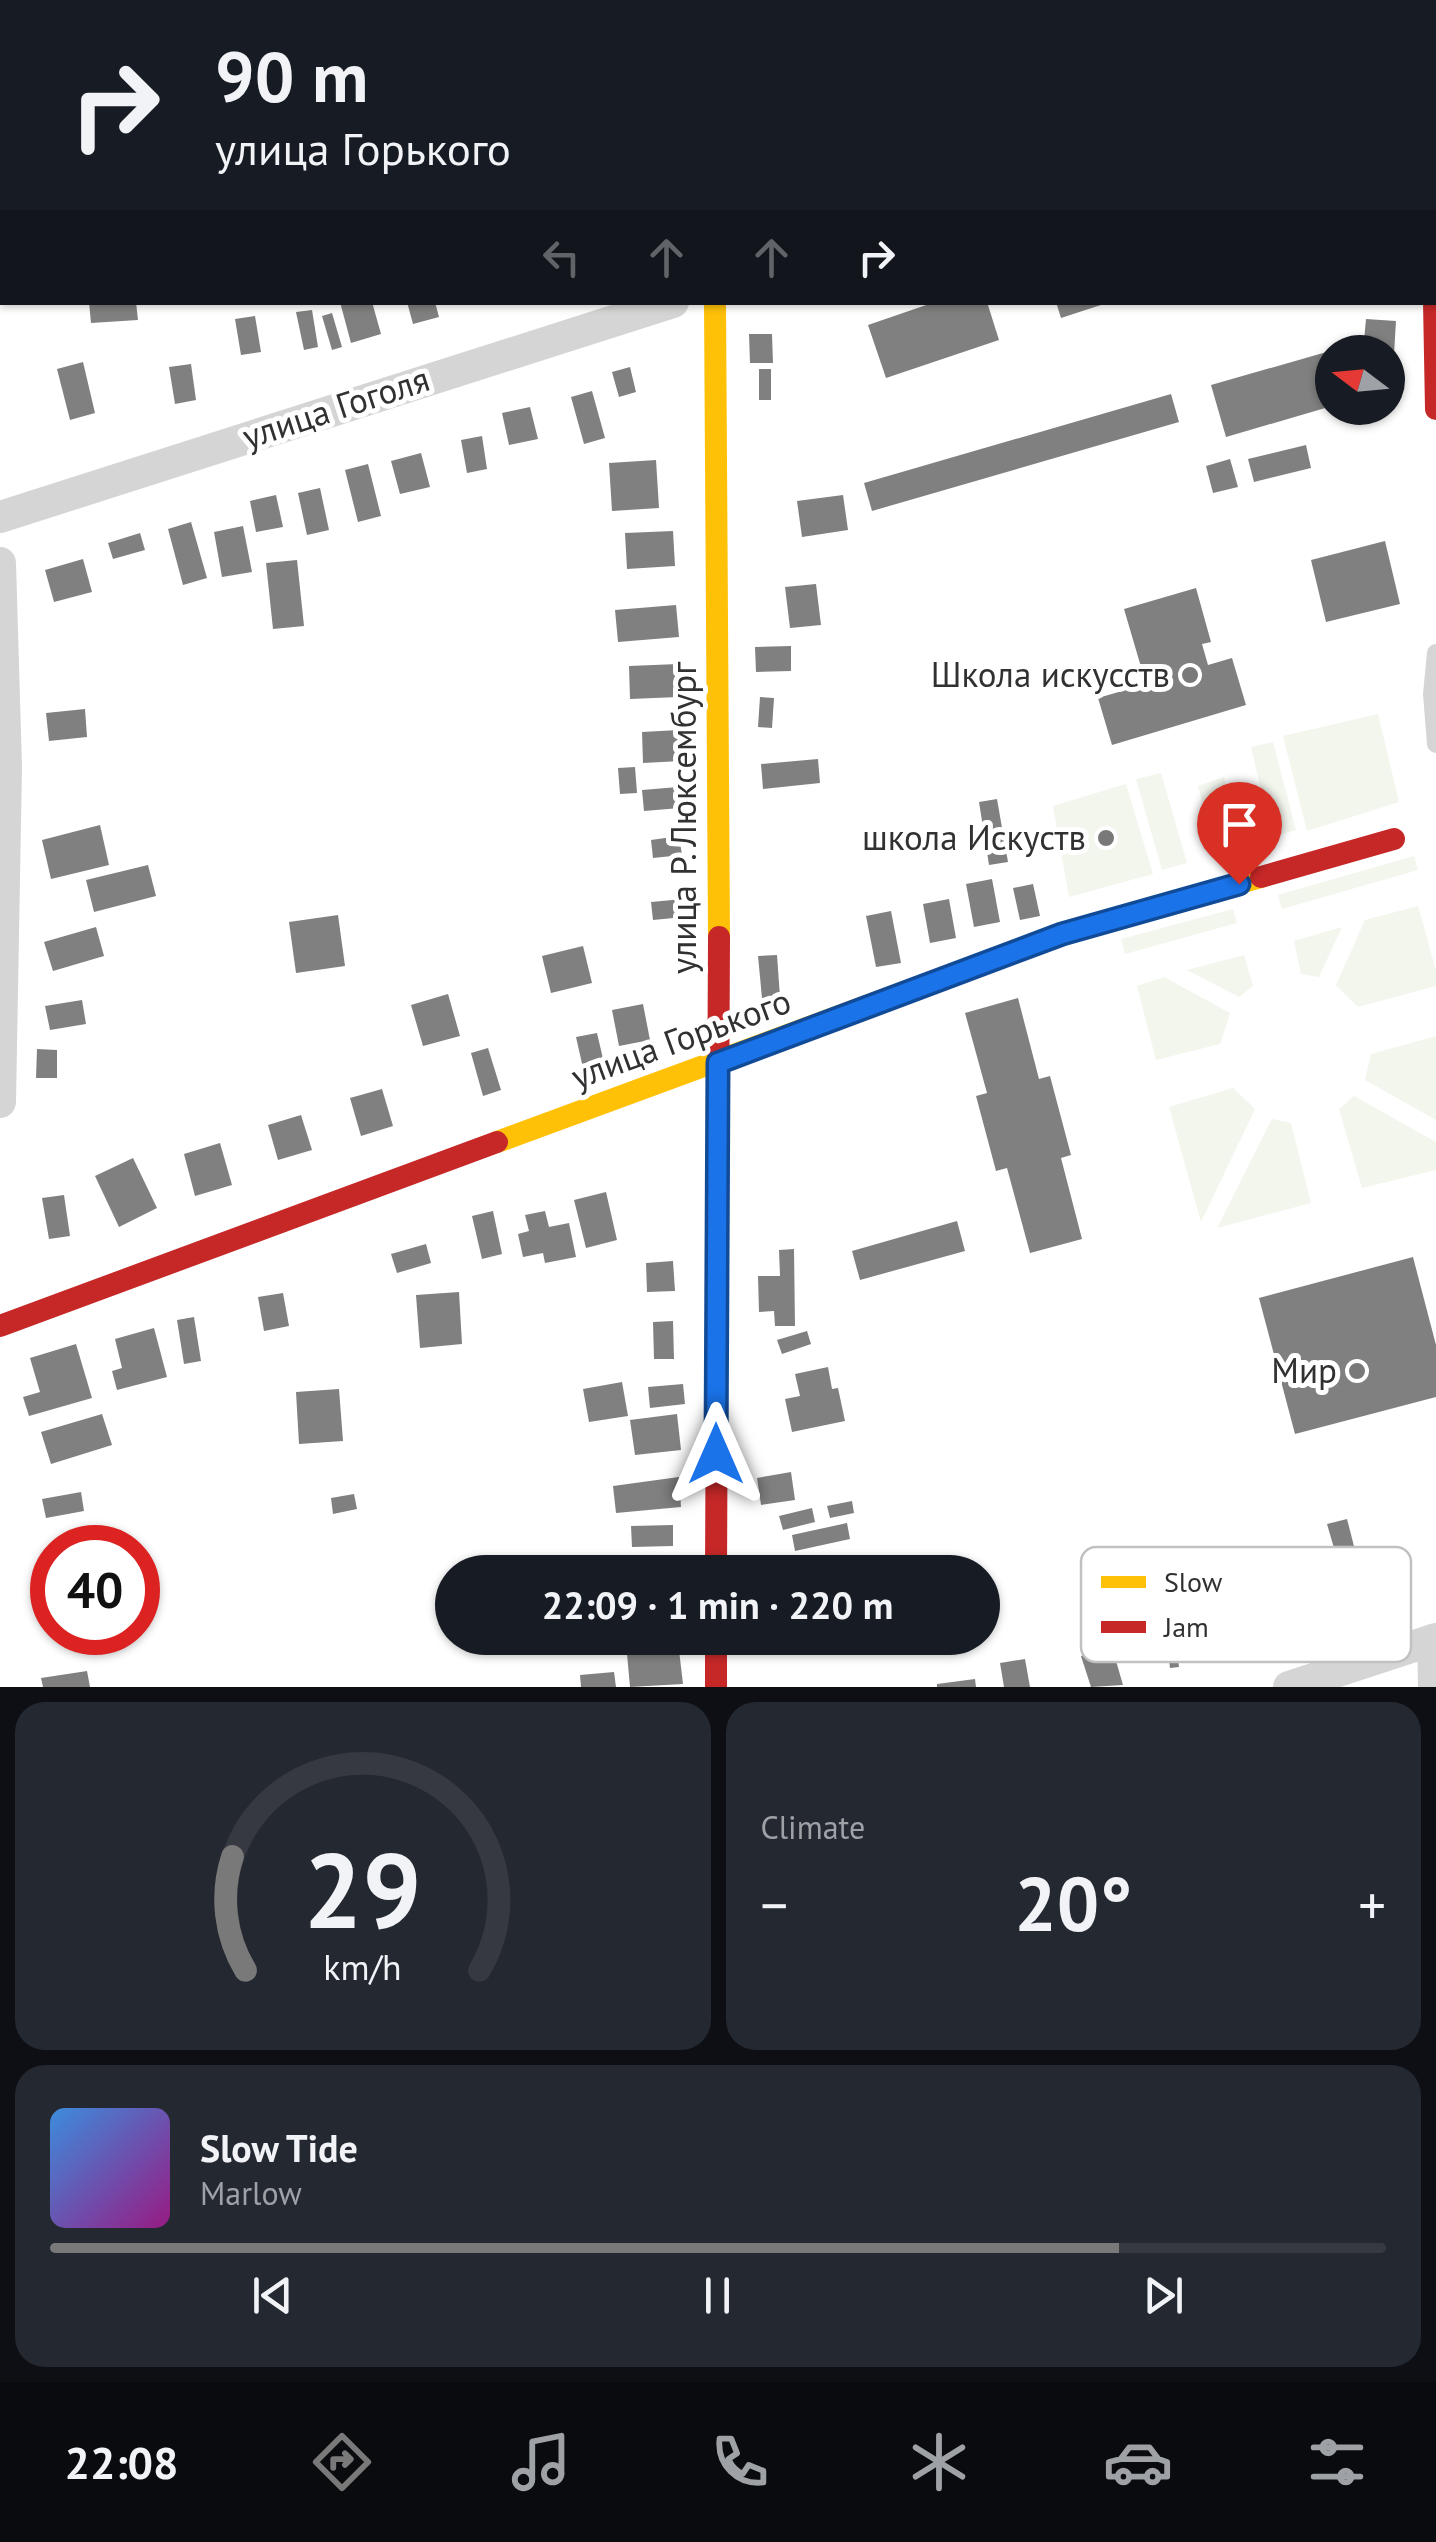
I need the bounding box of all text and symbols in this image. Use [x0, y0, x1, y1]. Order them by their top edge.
text: 90 m [215, 31, 368, 121]
icon: right [50, 40, 180, 170]
text: улица Горького [215, 119, 511, 177]
icon: left [534, 230, 589, 285]
icon: ahead [639, 230, 694, 285]
icon: ahead [744, 230, 799, 285]
icon: right [849, 230, 904, 285]
north arrow [1315, 335, 1405, 425]
map controls [1315, 335, 1405, 425]
street label: улица Гоголя [236, 355, 435, 459]
place label: Школа искусств [931, 651, 1170, 697]
street label: улица Р. Люксембург [660, 662, 706, 974]
marker: Школа искусств [1179, 664, 1201, 686]
pin [1197, 782, 1282, 885]
icon: arrive [1212, 797, 1267, 852]
place label: школа Искуств [862, 814, 1086, 860]
marker: школа Искуств [1095, 827, 1117, 849]
street label: улица Горького [565, 977, 797, 1099]
place label: Мир [1271, 1347, 1337, 1393]
marker: Мир [1346, 1360, 1368, 1382]
position arrow [664, 1402, 768, 1506]
speed limit sign: 40 [30, 1525, 160, 1655]
legend [1081, 1547, 1411, 1662]
text: Slow [1164, 1563, 1223, 1600]
text: 22:09 · 1 min · 220 m [542, 1580, 893, 1629]
text: Jam [1163, 1608, 1209, 1645]
text: Climate [761, 1806, 865, 1848]
text: 29 [304, 1822, 422, 1957]
text: 20° [1014, 1855, 1132, 1952]
text: − [761, 1869, 788, 1940]
text: + [1358, 1869, 1386, 1940]
text: km/h [324, 1944, 402, 1990]
text: Slow Tide [200, 2123, 358, 2172]
text: Marlow [200, 2172, 302, 2214]
icon: previous [245, 2268, 300, 2323]
icon: pause [690, 2268, 745, 2323]
icon: next [1136, 2268, 1191, 2323]
icon: directions [307, 2427, 377, 2497]
icon: music [506, 2427, 576, 2497]
icon: phone [705, 2427, 775, 2497]
icon: climate [904, 2427, 974, 2497]
icon: car [1103, 2427, 1173, 2497]
icon: filters [1302, 2427, 1372, 2497]
text: 22:08 [64, 2433, 179, 2491]

